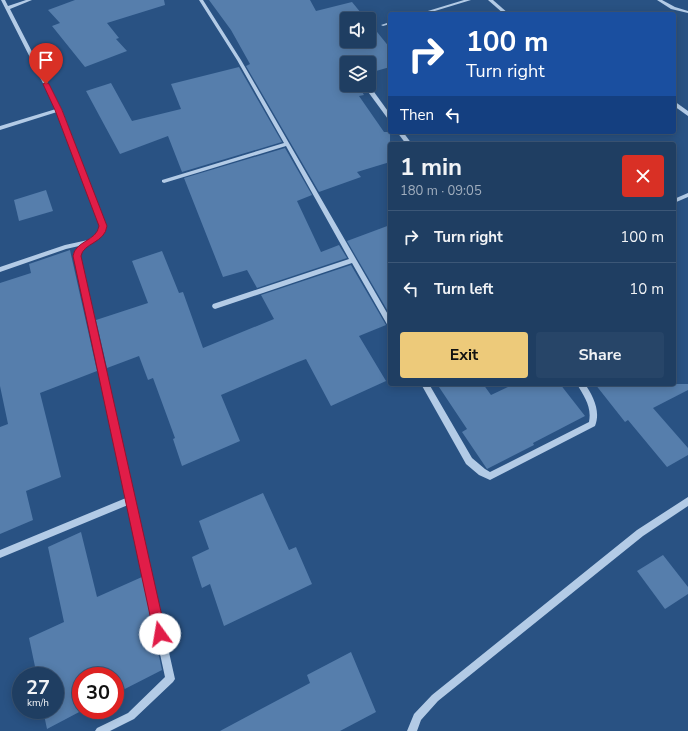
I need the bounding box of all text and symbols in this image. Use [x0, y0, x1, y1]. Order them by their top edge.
map controls [340, 12, 376, 92]
button: sound [340, 12, 376, 48]
text: 100 m [466, 23, 549, 61]
icon: right [400, 28, 452, 80]
pin [29, 43, 63, 84]
icon: arrive [35, 49, 57, 71]
button: layers [340, 56, 376, 92]
text: Turn right [466, 59, 545, 83]
icon: left [442, 104, 464, 126]
text: Then [400, 105, 434, 125]
text: 1 min [400, 151, 462, 183]
button: close [622, 155, 664, 197]
text: 180 m · 09:05 [400, 182, 482, 200]
icon: right [400, 226, 422, 248]
text: Turn right [434, 227, 503, 247]
text: 100 m [620, 227, 664, 247]
icon: left [400, 278, 422, 300]
text: Turn left [434, 279, 493, 299]
text: 10 m [629, 279, 664, 299]
button: Exit [400, 332, 528, 378]
button: Share [536, 332, 664, 378]
position arrow [139, 613, 181, 655]
speed limit sign: 30 [72, 667, 124, 719]
text: 27 [26, 674, 50, 701]
text: km/h [27, 696, 49, 710]

